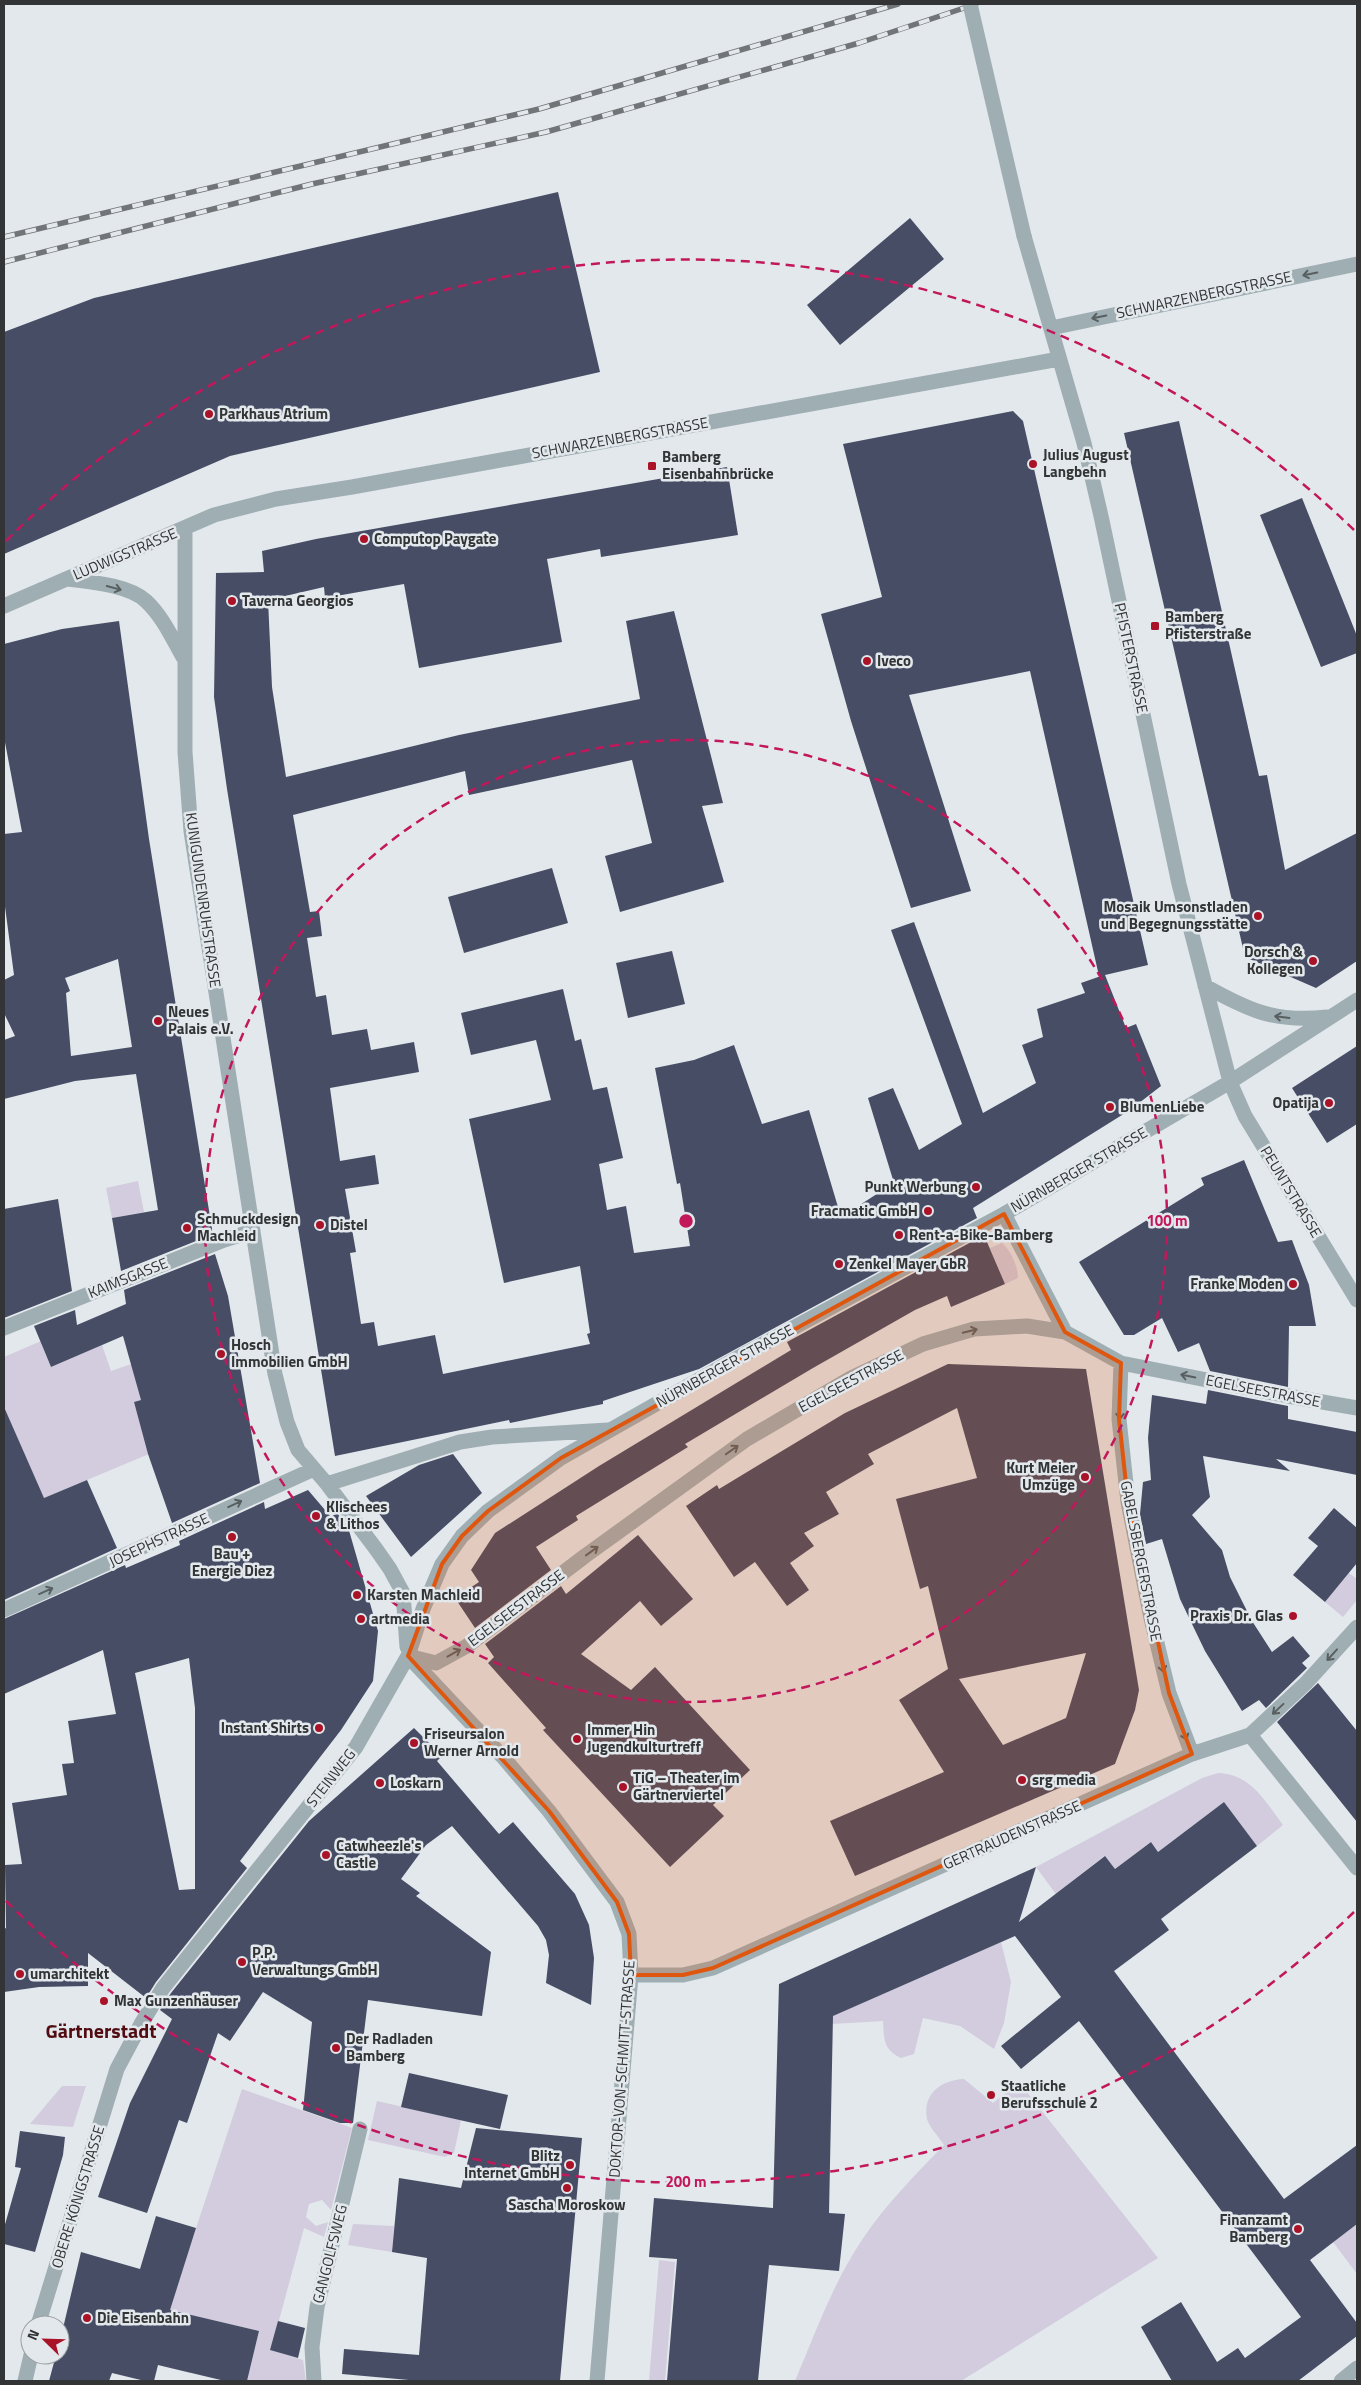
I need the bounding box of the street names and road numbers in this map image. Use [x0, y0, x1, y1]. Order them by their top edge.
street label: SCHWARZENBERGSTRASSE [1114, 265, 1294, 324]
street label: SCHWARZENBERGSTRASSE [530, 411, 710, 464]
street label: LUDWIGSTRASSE [69, 521, 180, 586]
street label: PFISTERSTRASSE [1109, 600, 1154, 715]
street label: KUNIGUNDENRUHSTRASSE [180, 811, 227, 989]
street label: NÜRNBERGER STRASSE [1006, 1121, 1151, 1218]
street label: PEUNTSTRASSE [1255, 1141, 1328, 1242]
street label: KAIMSGASSE [84, 1251, 171, 1304]
street label: NÜRNBERGER STRASSE [652, 1318, 798, 1413]
street label: EGELSEESTRASSE [794, 1343, 907, 1418]
street label: EGELSEESTRASSE [1204, 1368, 1322, 1413]
street label: GABELSBERGERSTRASSE [1115, 1479, 1168, 1643]
street label: JOSEPHSTRASSE [105, 1506, 213, 1573]
street label: EGELSEESTRASSE [462, 1563, 569, 1652]
street label: STEINWEG [300, 1743, 361, 1812]
street label: GERTRAUDENSTRASSE [939, 1794, 1084, 1875]
street label: DOKTOR-VON-SCHMITT-STRASSE [602, 1960, 641, 2178]
street label: OBERE KÖNIGSTRASSE [45, 2123, 110, 2271]
street label: GANGOLFSWEG [306, 2202, 353, 2306]

